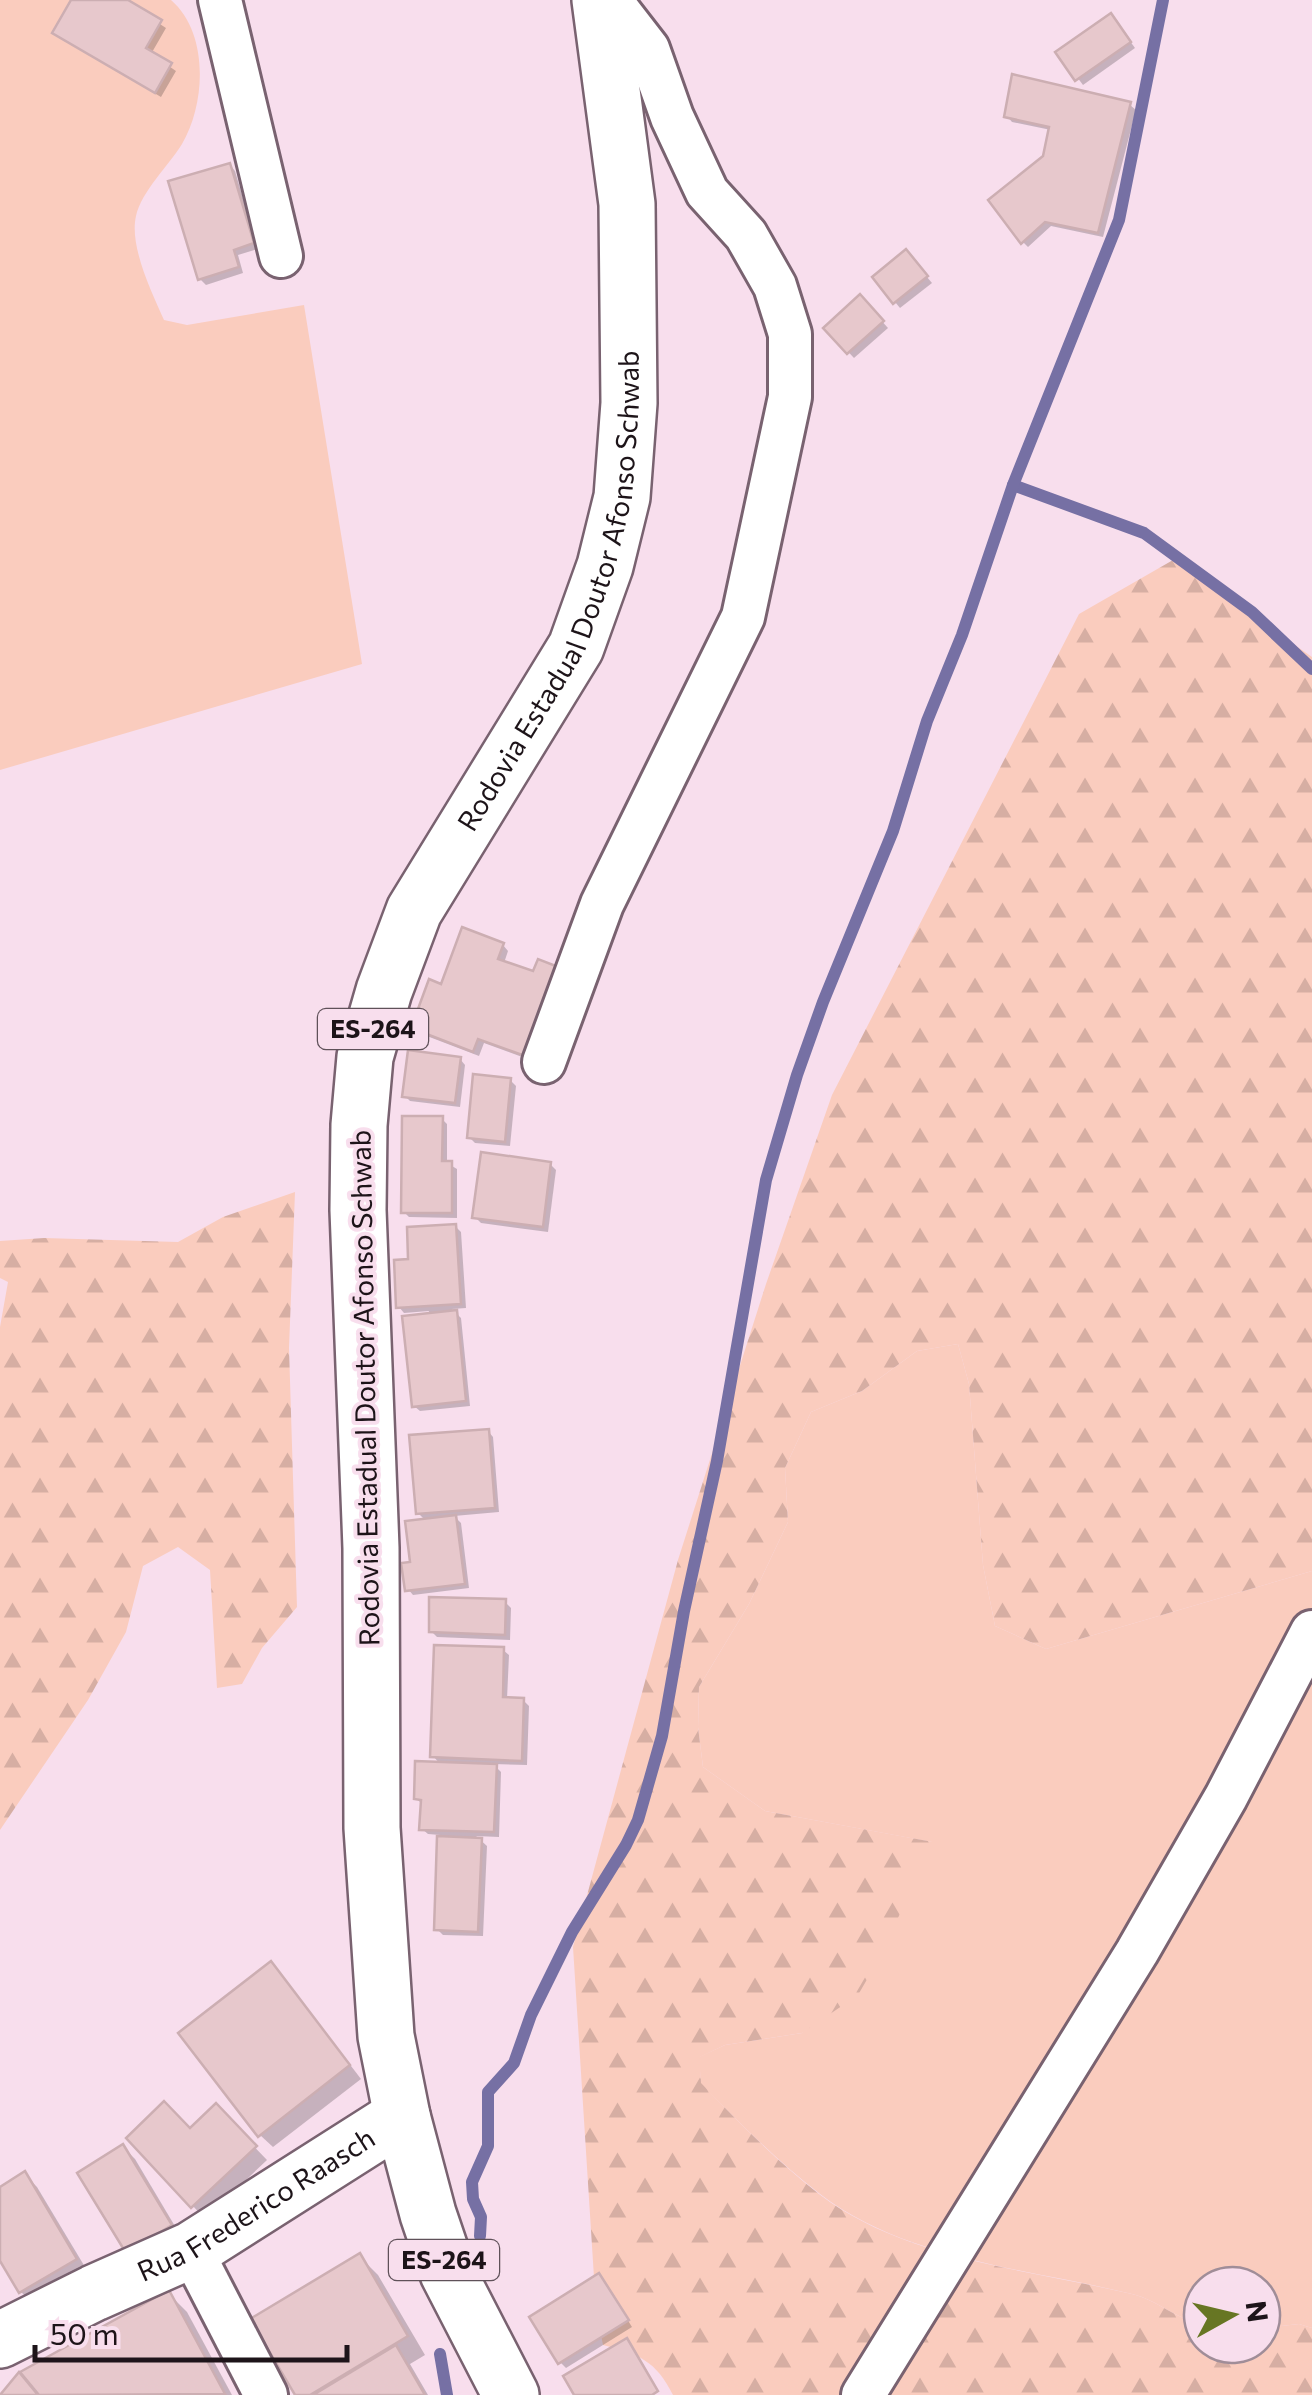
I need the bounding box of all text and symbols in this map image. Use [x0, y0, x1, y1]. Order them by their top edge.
street label: Rodovia Estadual Doutor Afonso Schwab [449, 350, 645, 837]
road number: ES-264 [318, 1009, 428, 1049]
street label: Rodovia Estadual Doutor Afonso Schwab [342, 1130, 386, 1646]
street label: Rua Frederico Raasch [132, 2120, 381, 2288]
road number: ES-264 [389, 2240, 499, 2280]
north arrow [1182, 2265, 1282, 2365]
text: N [1239, 2299, 1276, 2324]
scale bar [35, 2300, 348, 2362]
text: 50 m [50, 2314, 119, 2351]

